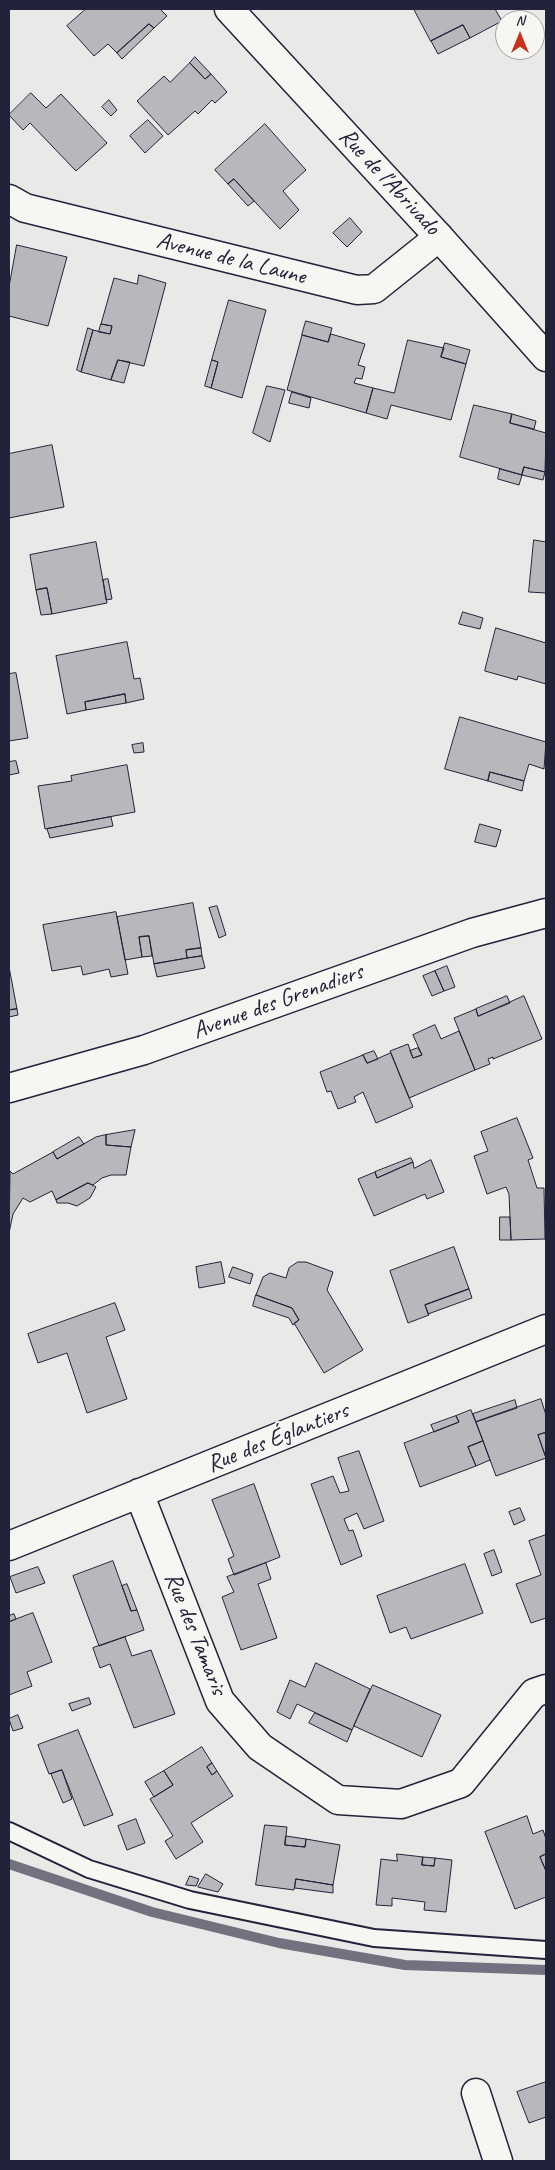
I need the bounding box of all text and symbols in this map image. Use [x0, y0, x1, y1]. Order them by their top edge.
north arrow [495, 10, 545, 60]
text: N [516, 12, 524, 29]
street label: Rue de l'Abrivado [332, 123, 446, 241]
street label: Avenue de la Laune [154, 227, 308, 291]
street label: Avenue des Grenadiers [189, 958, 367, 1046]
street label: Rue des Églantiers [203, 1397, 353, 1479]
street label: Rue des Tamaris [157, 1569, 233, 1699]

